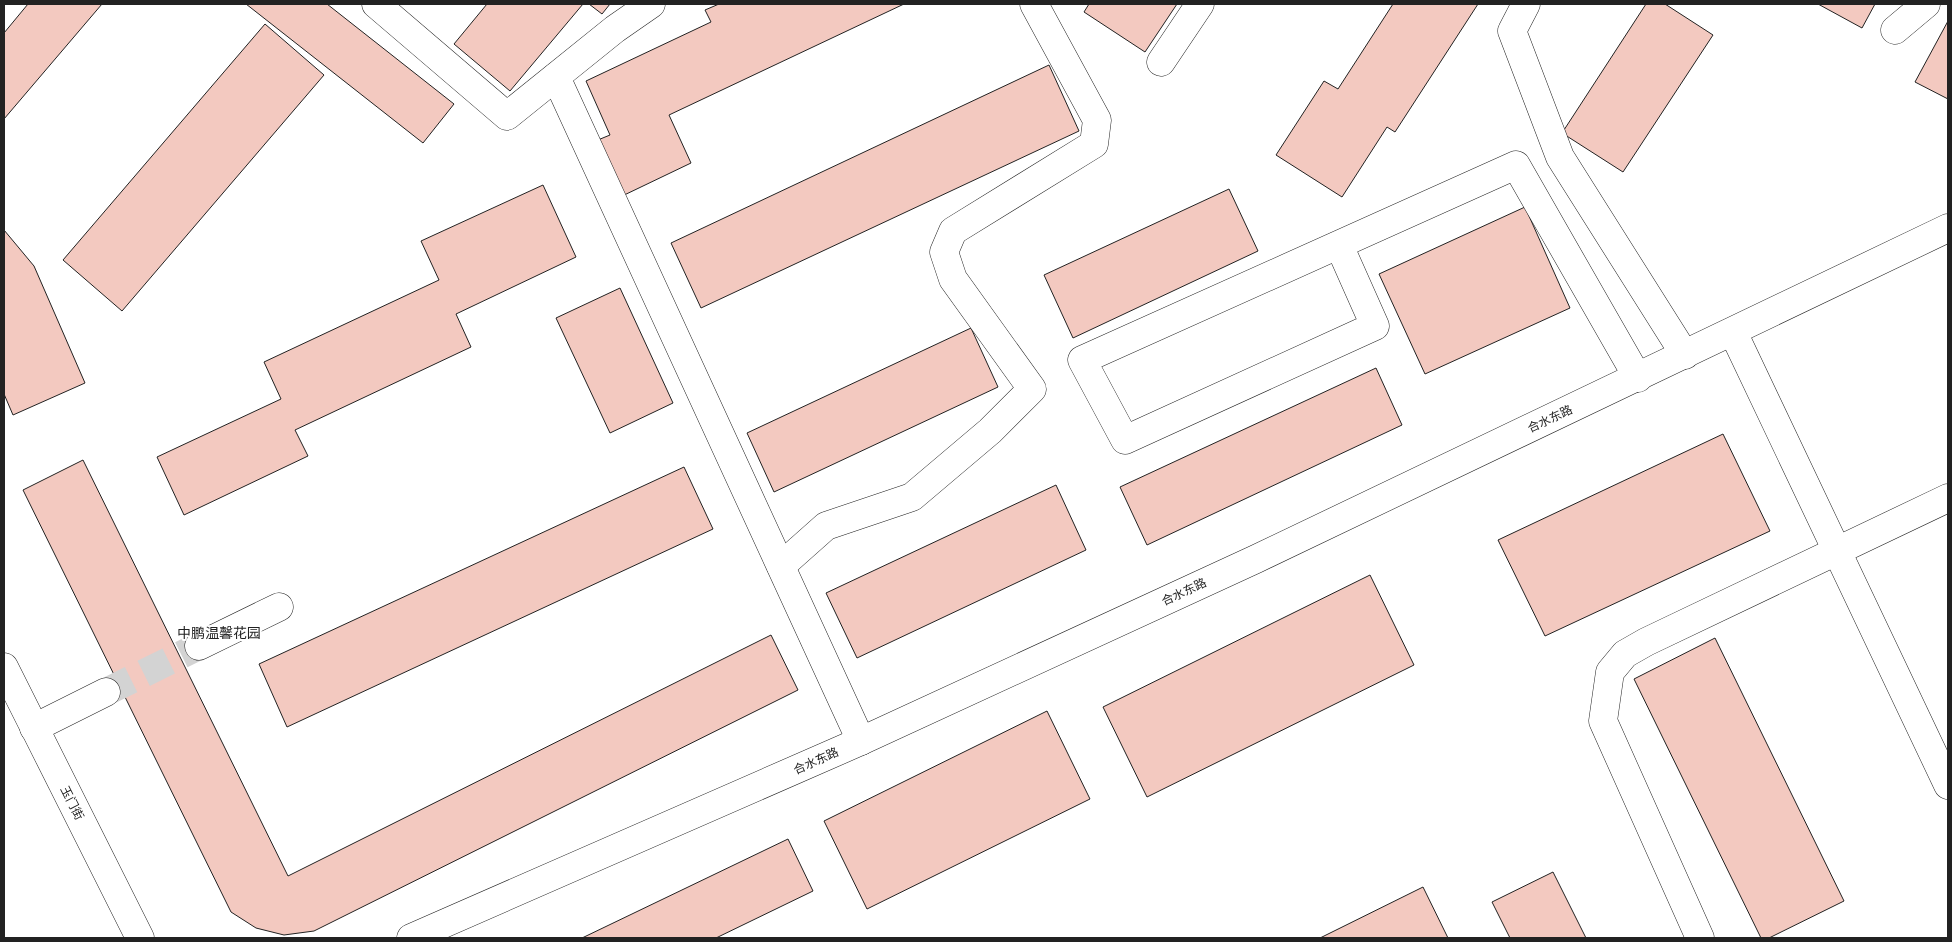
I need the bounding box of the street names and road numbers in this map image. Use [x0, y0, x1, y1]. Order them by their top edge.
street label: 合水东路 [1525, 403, 1575, 435]
street label: 合水东路 [1159, 576, 1209, 608]
street label: 合水东路 [791, 745, 841, 777]
street label: 玉门街 [58, 784, 86, 822]

